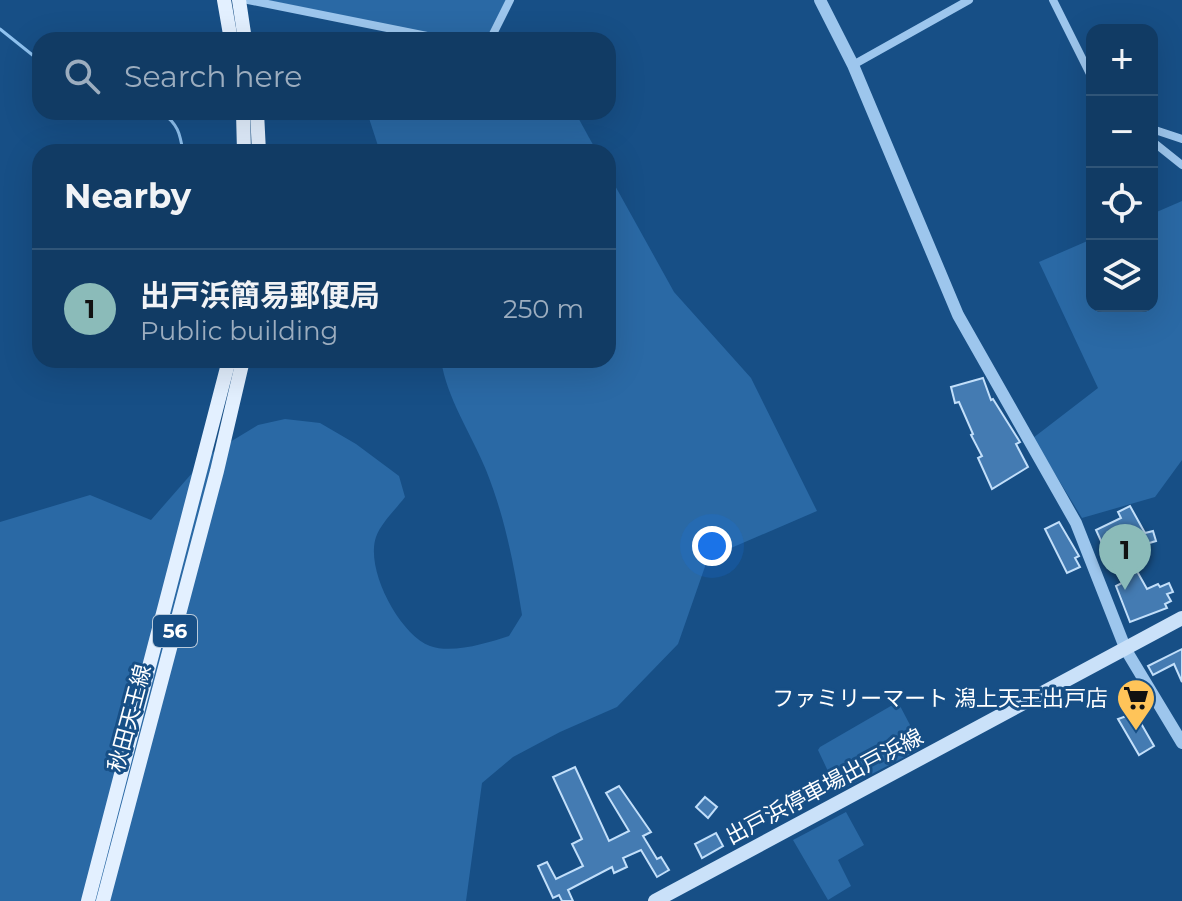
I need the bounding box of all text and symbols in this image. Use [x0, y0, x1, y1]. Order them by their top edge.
map controls [1086, 24, 1158, 312]
button: + [1086, 24, 1158, 96]
search box [32, 32, 616, 120]
icon: search [60, 54, 104, 98]
text: Search here [124, 58, 302, 95]
button: − [1086, 96, 1158, 168]
button: locate [1086, 168, 1158, 240]
text: Nearby [64, 175, 191, 217]
button: layers [1086, 240, 1158, 312]
text: 出戸浜簡易郵便局 [140, 277, 380, 314]
text: 1 [85, 293, 95, 325]
text: 250 m [503, 293, 584, 325]
text: Public building [140, 315, 338, 347]
pin: 1 [1099, 524, 1151, 590]
your location [692, 526, 732, 566]
road number: 56 [153, 615, 197, 647]
street label: 秋田天王線 [102, 662, 157, 775]
supermarket icon: ファミリーマート 潟上天王出戸店 [1115, 677, 1157, 732]
place label: ファミリーマート 潟上天王出戸店 [772, 685, 1108, 712]
street label: 出戸浜停車場出戸浜線 [721, 723, 928, 850]

